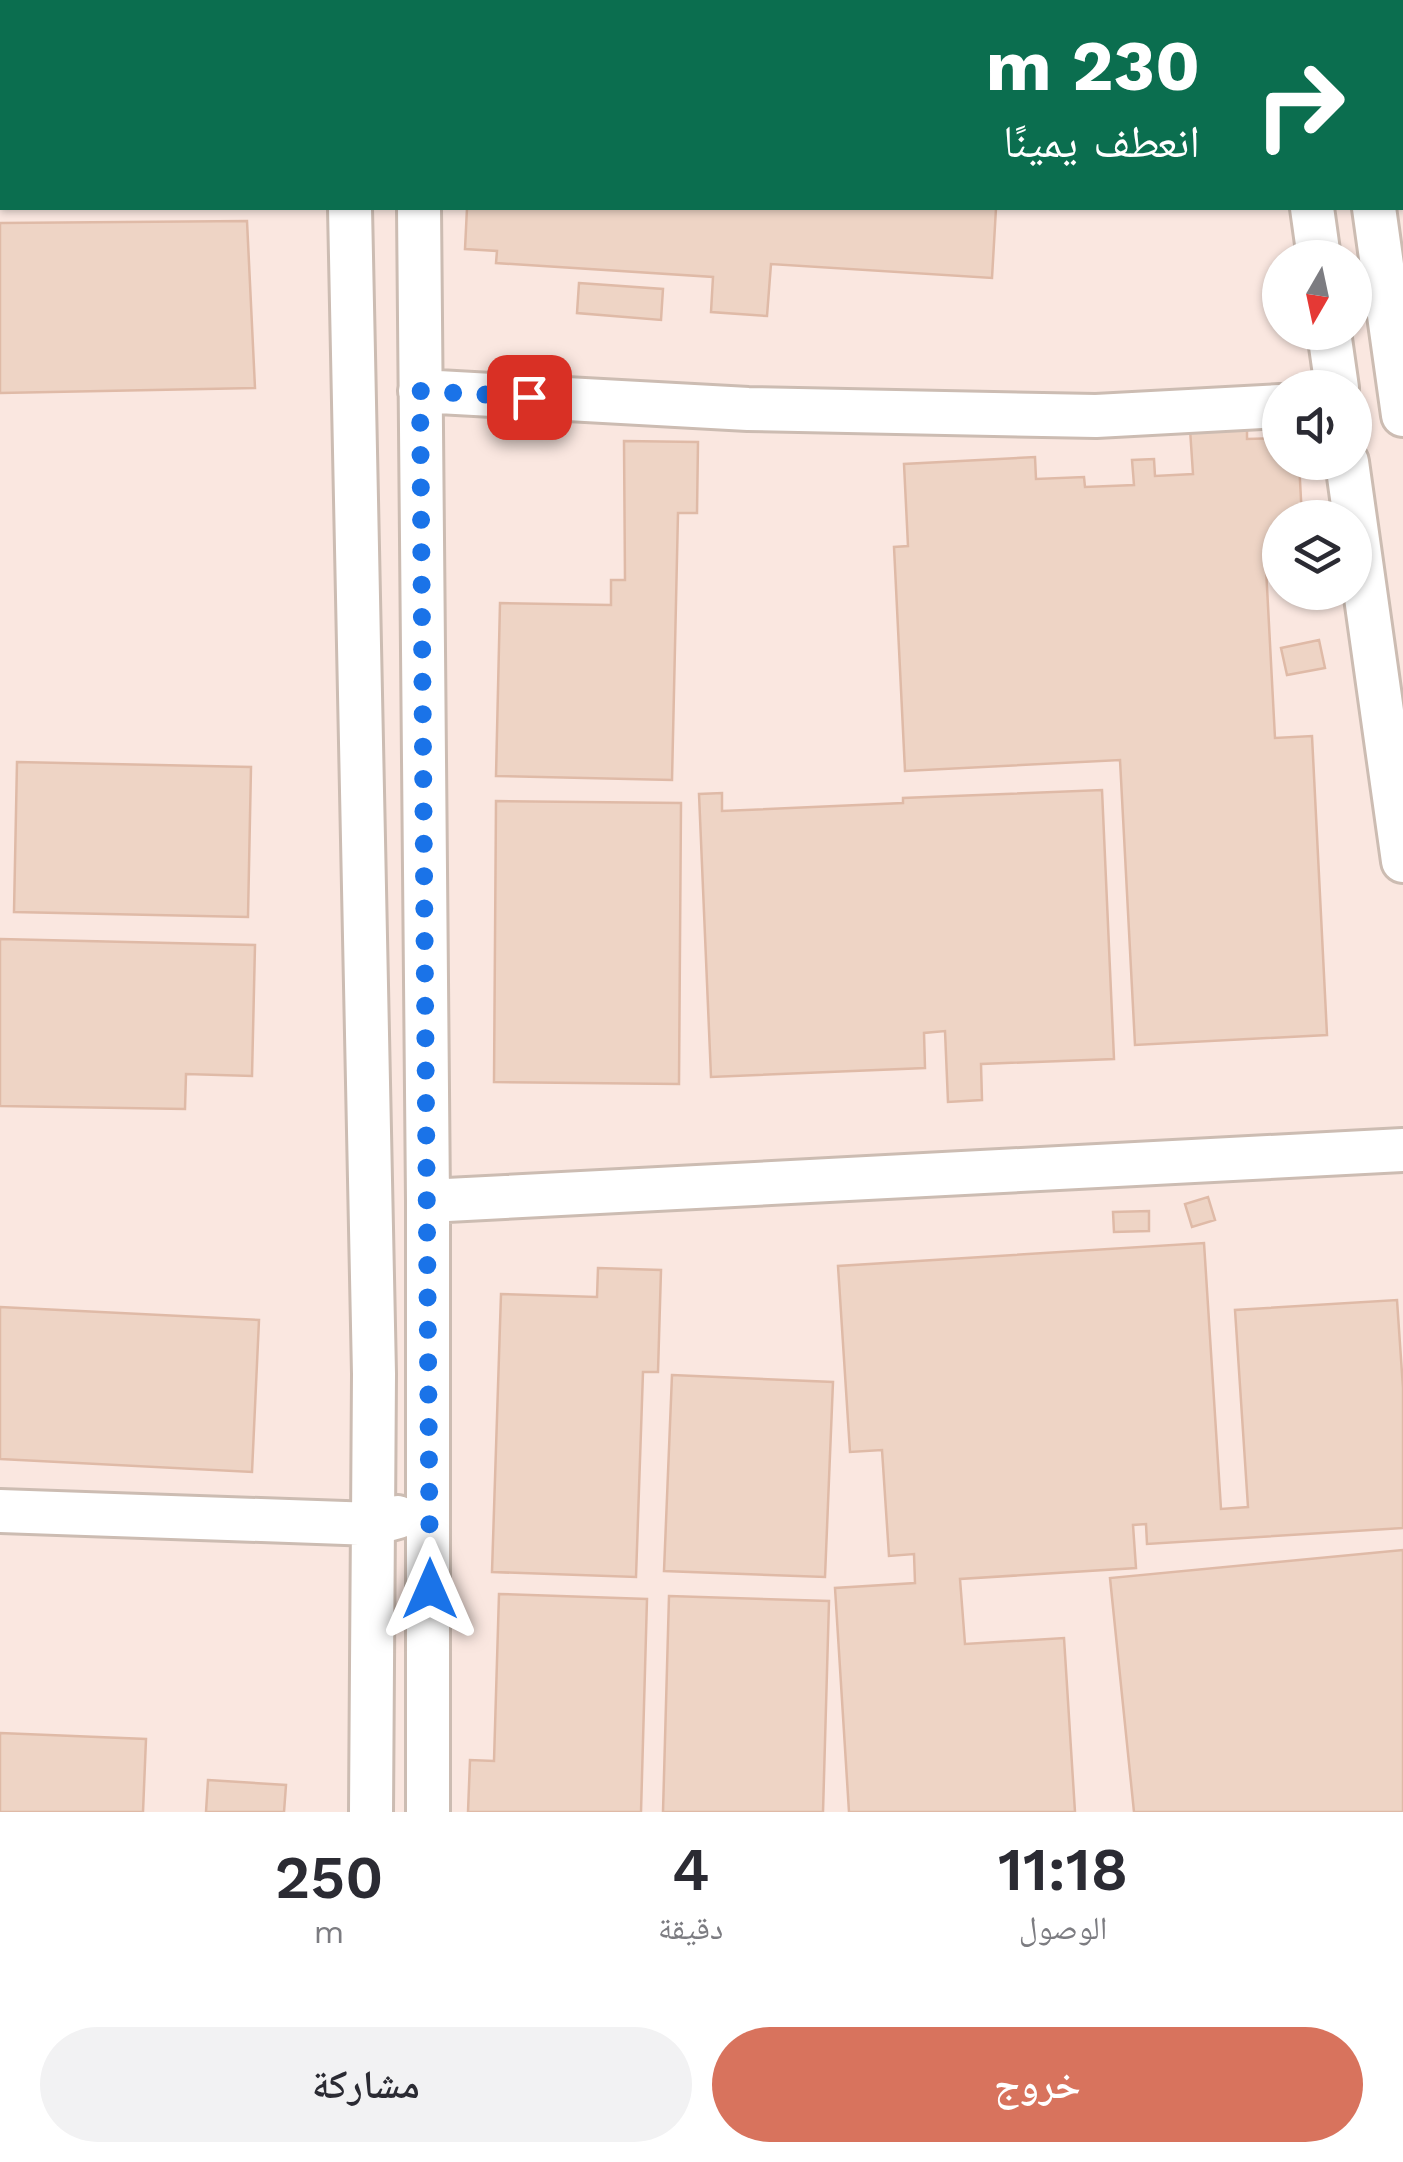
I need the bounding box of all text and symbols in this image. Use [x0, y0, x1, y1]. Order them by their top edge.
text: 230 m [986, 25, 1200, 107]
icon: right [1235, 40, 1365, 170]
text: انعطف يمينًا [1003, 115, 1200, 168]
north arrow [1262, 240, 1372, 350]
map controls [1262, 240, 1372, 610]
pin [487, 355, 572, 440]
icon: arrive [502, 370, 557, 425]
button: sound [1262, 370, 1372, 480]
button: layers [1262, 500, 1372, 610]
position arrow [378, 1537, 482, 1641]
text: 4 [672, 1834, 710, 1905]
text: 11:18 [998, 1834, 1128, 1905]
text: 250 [275, 1842, 383, 1913]
text: دقيقة [658, 1909, 723, 1947]
text: الوصول [1019, 1909, 1107, 1947]
text: m [314, 1913, 344, 1951]
button: مشاركة [40, 2027, 692, 2142]
button: خروج [712, 2027, 1363, 2142]

